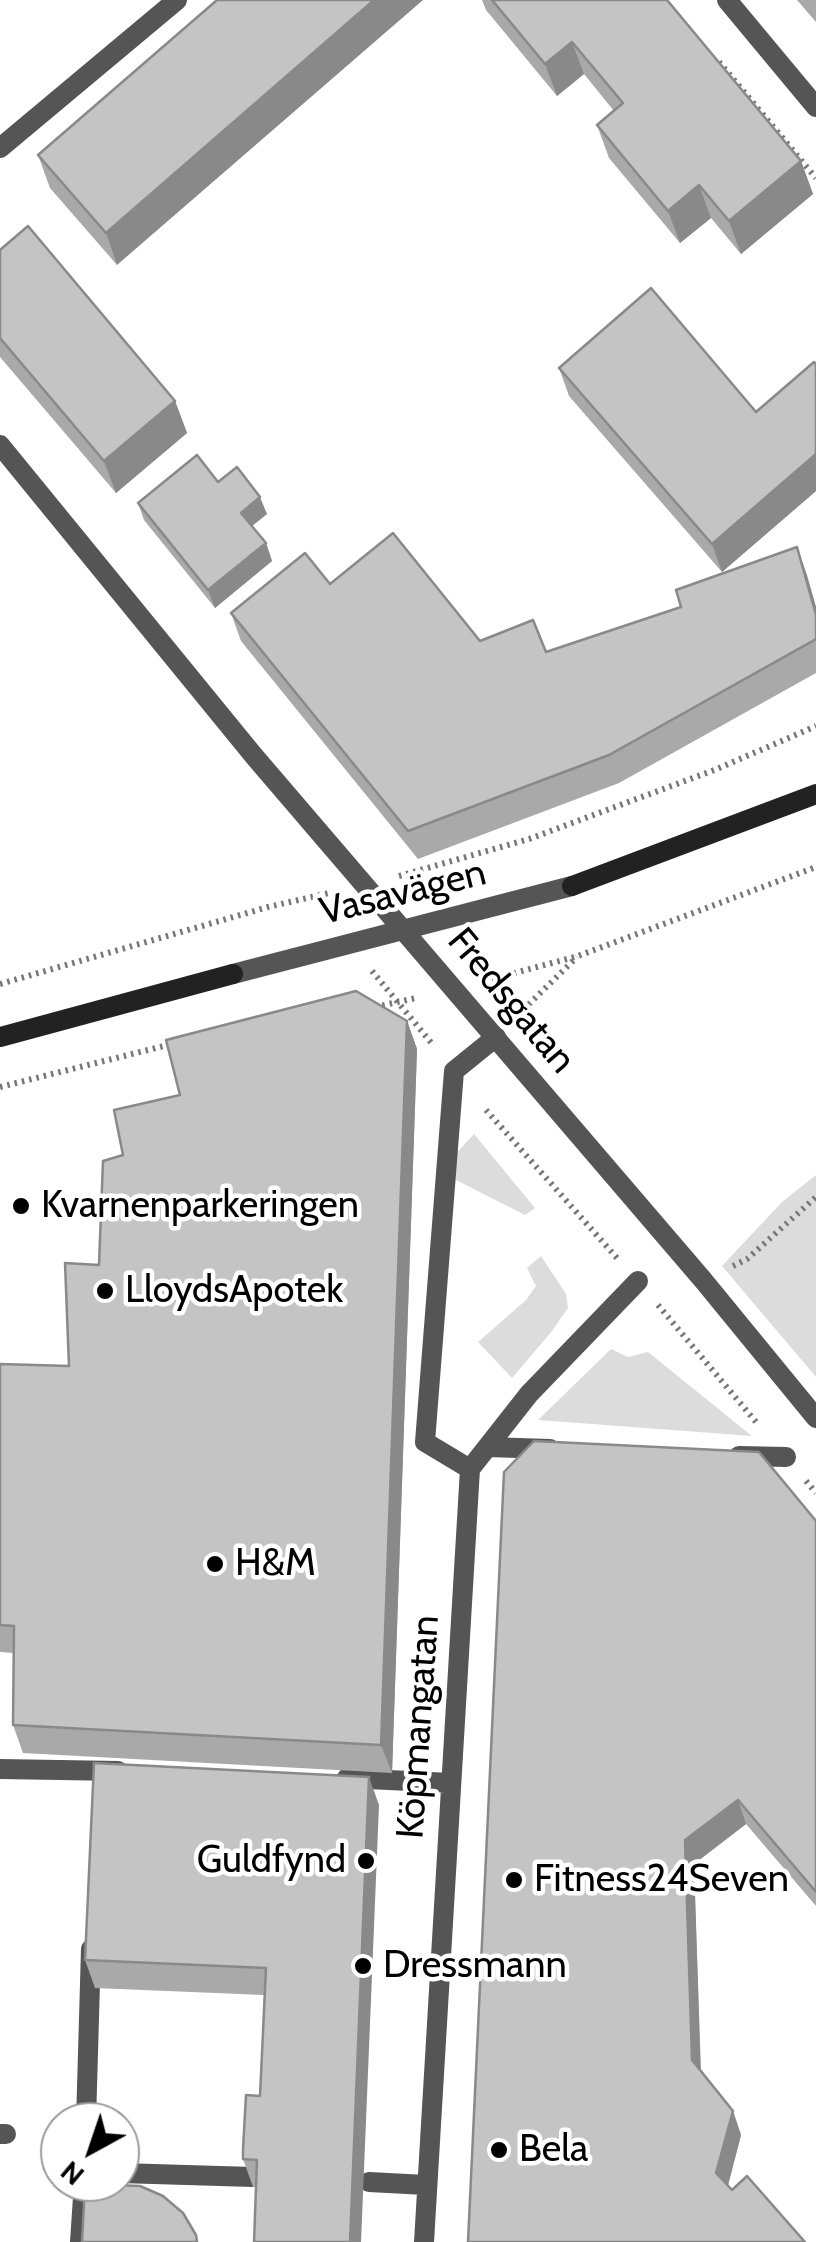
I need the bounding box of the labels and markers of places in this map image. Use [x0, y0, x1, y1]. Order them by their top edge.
place label: Kvarnenparkeringen [41, 1183, 359, 1229]
marker: Kvarnenparkeringen [10, 1195, 32, 1217]
place label: LloydsApotek [125, 1268, 343, 1314]
marker: LloydsApotek [94, 1280, 116, 1302]
place label: H&M [235, 1541, 316, 1587]
marker: H&M [204, 1553, 226, 1575]
place label: Guldfynd [197, 1838, 346, 1884]
marker: Guldfynd [355, 1850, 377, 1872]
place label: Fitness24Seven [534, 1857, 789, 1903]
marker: Fitness24Seven [503, 1869, 525, 1891]
place label: Dressmann [383, 1943, 567, 1989]
marker: Dressmann [352, 1955, 374, 1977]
place label: Bela [519, 2127, 588, 2173]
marker: Bela [488, 2139, 510, 2161]

